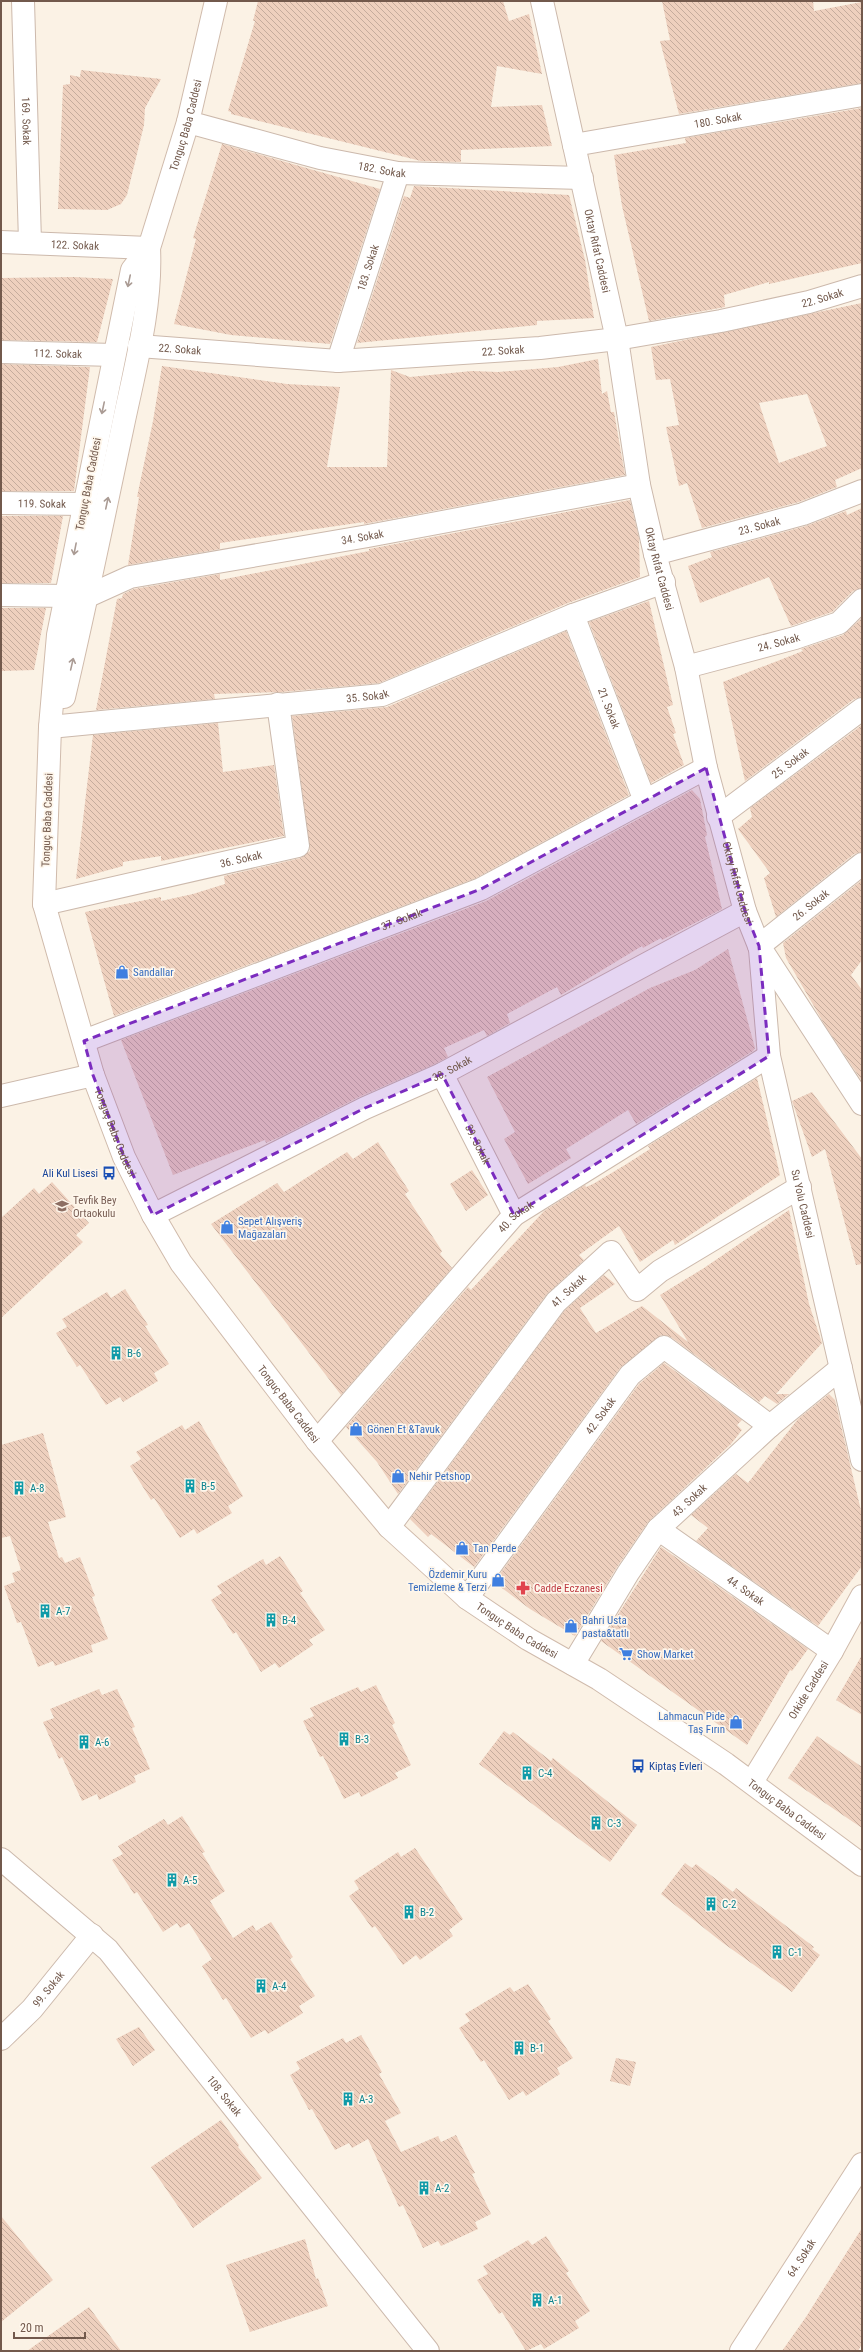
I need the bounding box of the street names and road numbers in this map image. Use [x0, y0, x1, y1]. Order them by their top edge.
street label: Tonguç Baba Caddesi [167, 78, 205, 173]
street label: 169. Sokak [19, 97, 33, 145]
street label: 180. Sokak [693, 110, 743, 131]
street label: 182. Sokak [357, 159, 406, 180]
street label: Oktay Rıfat Caddesi [581, 208, 613, 294]
street label: 122. Sokak [51, 238, 99, 253]
street label: 183. Sokak [355, 243, 382, 293]
street label: 22. Sokak [800, 286, 845, 310]
street label: 22. Sokak [158, 341, 202, 358]
street label: 22. Sokak [481, 343, 525, 359]
street label: 112. Sokak [34, 347, 82, 361]
street label: Tonguç Baba Caddesi [73, 437, 104, 531]
street label: 119. Sokak [18, 497, 66, 511]
street label: 23. Sokak [737, 514, 782, 538]
street label: Oktay Rıfat Caddesi [642, 526, 676, 612]
street label: 34. Sokak [340, 527, 385, 547]
street label: 24. Sokak [757, 631, 802, 655]
street label: 21. Sokak [595, 686, 622, 731]
street label: 35. Sokak [346, 687, 391, 705]
street label: 25. Sokak [769, 745, 811, 781]
street label: Tonguç Baba Caddesi [39, 773, 56, 867]
street label: Oktay Rıfat Caddesi [719, 840, 756, 926]
street label: 36. Sokak [219, 848, 263, 871]
street label: 26. Sokak [790, 887, 832, 924]
street label: 37. Sokak [379, 906, 424, 934]
street label: 38. Sokak [430, 1053, 474, 1084]
street label: Tonguç Baba Caddesi [92, 1086, 139, 1179]
street label: 39. Sokak [462, 1123, 493, 1167]
street label: Su Yolu Caddesi [788, 1168, 817, 1239]
street label: 40. Sokak [496, 1198, 536, 1236]
street label: 41. Sokak [548, 1272, 589, 1310]
street label: Tonguç Baba Caddesi [255, 1363, 322, 1446]
street label: 42. Sokak [583, 1395, 619, 1437]
street label: 43. Sokak [669, 1481, 710, 1520]
street label: 44. Sokak [724, 1573, 767, 1608]
street label: Tonguç Baba Caddesi [474, 1600, 560, 1661]
street label: Orkide Caddesi [786, 1659, 831, 1722]
street label: Tonguç Baba Caddesi [745, 1776, 828, 1843]
street label: 99. Sokak [30, 1968, 67, 2010]
street label: 108. Sokak [204, 2073, 244, 2119]
street label: 64. Sokak [785, 2237, 819, 2280]

